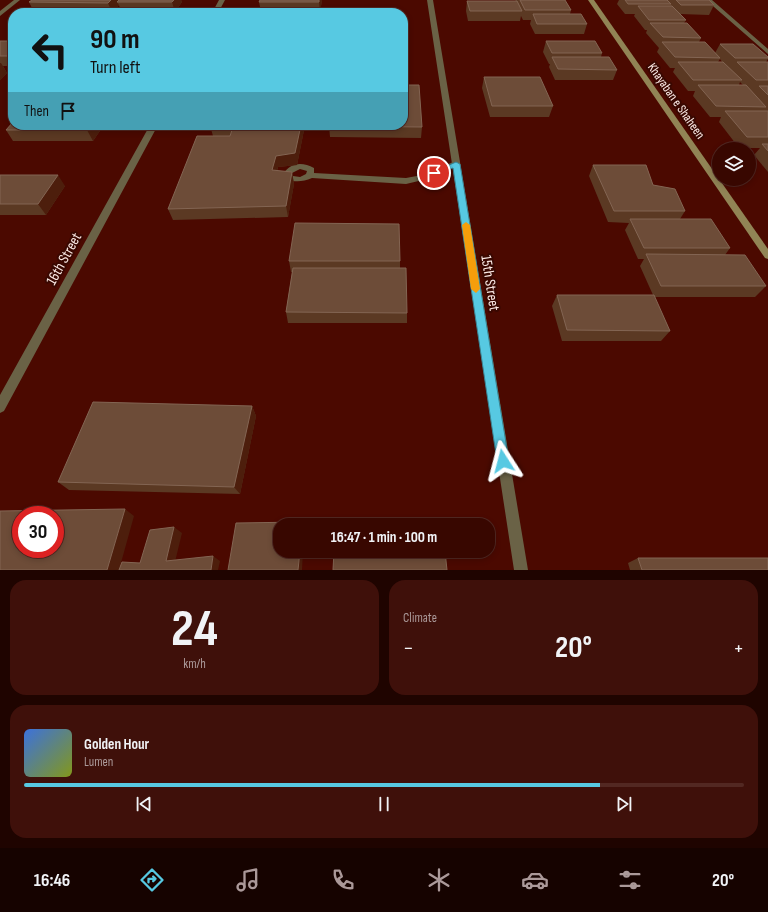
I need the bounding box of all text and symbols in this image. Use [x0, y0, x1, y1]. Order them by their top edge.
text: 90 m [90, 23, 140, 56]
icon: left [24, 24, 76, 76]
text: Turn left [90, 57, 141, 78]
street label: Khayaban e Shaheen [644, 60, 708, 142]
icon: arrive [57, 100, 79, 122]
text: Then [24, 102, 49, 121]
map controls [712, 142, 756, 186]
button: layers [712, 142, 756, 186]
pin [417, 156, 451, 190]
icon: arrive [423, 162, 445, 184]
street label: 16th Street [42, 229, 86, 288]
street label: 15th Street [476, 254, 504, 313]
position arrow [482, 440, 524, 482]
speed limit sign: 30 [12, 506, 64, 558]
text: 16:47 · 1 min · 100 m [331, 528, 437, 547]
text: 24 [171, 598, 218, 661]
text: Climate [403, 610, 437, 626]
text: 20° [555, 630, 592, 666]
text: − [403, 635, 414, 662]
text: + [733, 635, 744, 662]
text: km/h [183, 656, 206, 672]
text: Golden Hour [84, 735, 149, 754]
text: Lumen [84, 754, 113, 770]
icon: previous [133, 793, 155, 815]
icon: pause [373, 793, 395, 815]
icon: next [613, 793, 635, 815]
icon: directions [138, 866, 166, 894]
icon: music [234, 866, 262, 894]
icon: phone [329, 866, 357, 894]
icon: climate [425, 866, 453, 894]
icon: car [521, 866, 549, 894]
icon: filters [616, 866, 644, 894]
text: 16:46 [34, 870, 70, 891]
text: 20° [712, 870, 734, 891]

